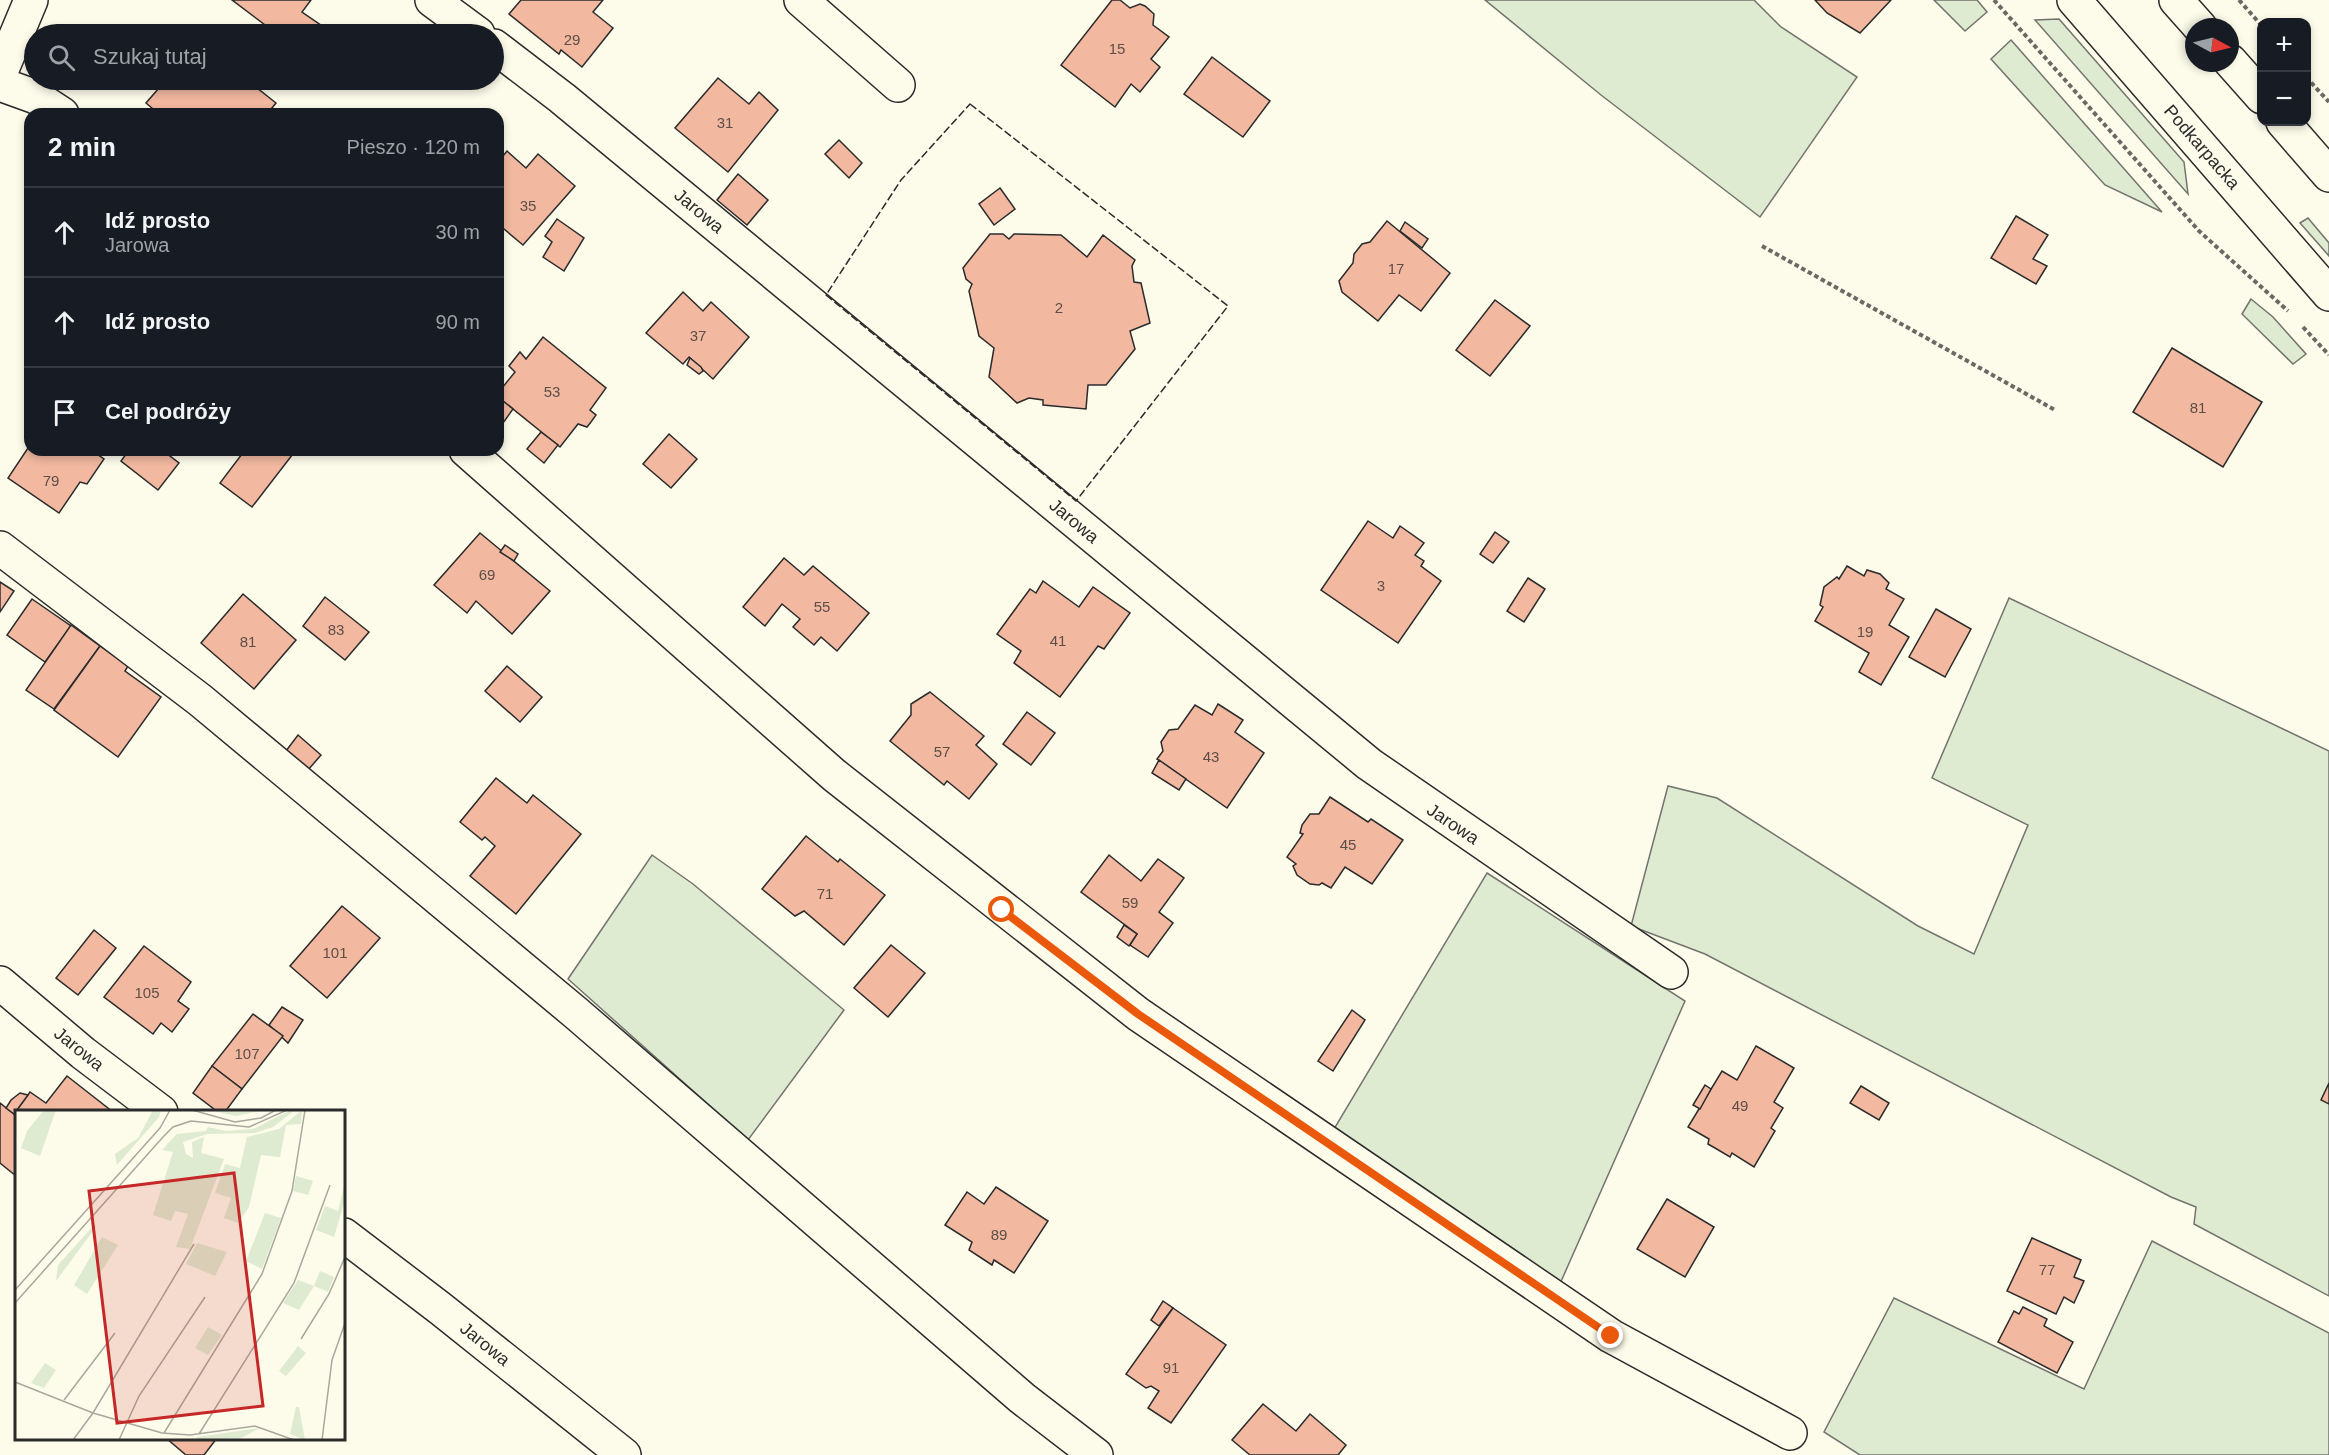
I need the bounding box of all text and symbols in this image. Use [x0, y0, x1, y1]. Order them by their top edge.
north arrow [2185, 18, 2239, 72]
map controls [2257, 18, 2311, 126]
button: + [2257, 18, 2311, 72]
search box [24, 24, 504, 90]
house number: 29 [564, 31, 580, 48]
house number: 15 [1109, 40, 1125, 57]
icon: search [45, 41, 78, 74]
text: Szukaj tutaj [93, 44, 207, 69]
button: − [2257, 72, 2311, 126]
street label: Podkarpacka [2160, 101, 2245, 194]
house number: 31 [717, 114, 733, 131]
text: 2 min [48, 132, 116, 162]
text: Pieszo · 120 m [347, 136, 480, 158]
street label: Jarowa [670, 185, 728, 238]
house number: 35 [520, 197, 536, 214]
text: Idź prosto [105, 208, 210, 233]
icon: ahead [48, 216, 81, 249]
text: 30 m [436, 221, 480, 243]
text: Jarowa [105, 234, 169, 256]
house number: 17 [1388, 260, 1404, 277]
house number: 2 [1055, 299, 1063, 316]
icon: ahead [48, 306, 81, 339]
text: Idź prosto [105, 309, 210, 334]
text: 90 m [436, 311, 480, 333]
house number: 37 [690, 327, 706, 344]
house number: 53 [544, 383, 560, 400]
icon: arrive [48, 396, 81, 429]
text: Cel podróży [105, 399, 231, 424]
house number: 81 [2190, 399, 2206, 416]
house number: 79 [43, 472, 59, 489]
street label: Jarowa [1045, 495, 1103, 548]
house number: 69 [479, 566, 495, 583]
house number: 3 [1377, 577, 1385, 594]
house number: 55 [814, 598, 830, 615]
house number: 83 [328, 621, 344, 638]
house number: 19 [1857, 623, 1873, 640]
house number: 41 [1050, 632, 1066, 649]
house number: 81 [240, 633, 256, 650]
house number: 57 [934, 743, 950, 760]
house number: 43 [1203, 748, 1219, 765]
street label: Jarowa [1423, 799, 1483, 849]
house number: 45 [1340, 836, 1356, 853]
house number: 71 [817, 885, 833, 902]
house number: 59 [1122, 894, 1138, 911]
route start [988, 896, 1014, 922]
house number: 101 [322, 944, 348, 961]
house number: 105 [134, 984, 160, 1001]
street label: Jarowa [50, 1023, 109, 1076]
house number: 107 [234, 1045, 260, 1062]
house number: 49 [1732, 1097, 1748, 1114]
inset map [15, 1110, 345, 1440]
house number: 89 [991, 1226, 1007, 1243]
house number: 77 [2039, 1261, 2055, 1278]
street label: Jarowa [456, 1318, 515, 1371]
route end [1597, 1322, 1623, 1348]
house number: 91 [1163, 1359, 1179, 1376]

